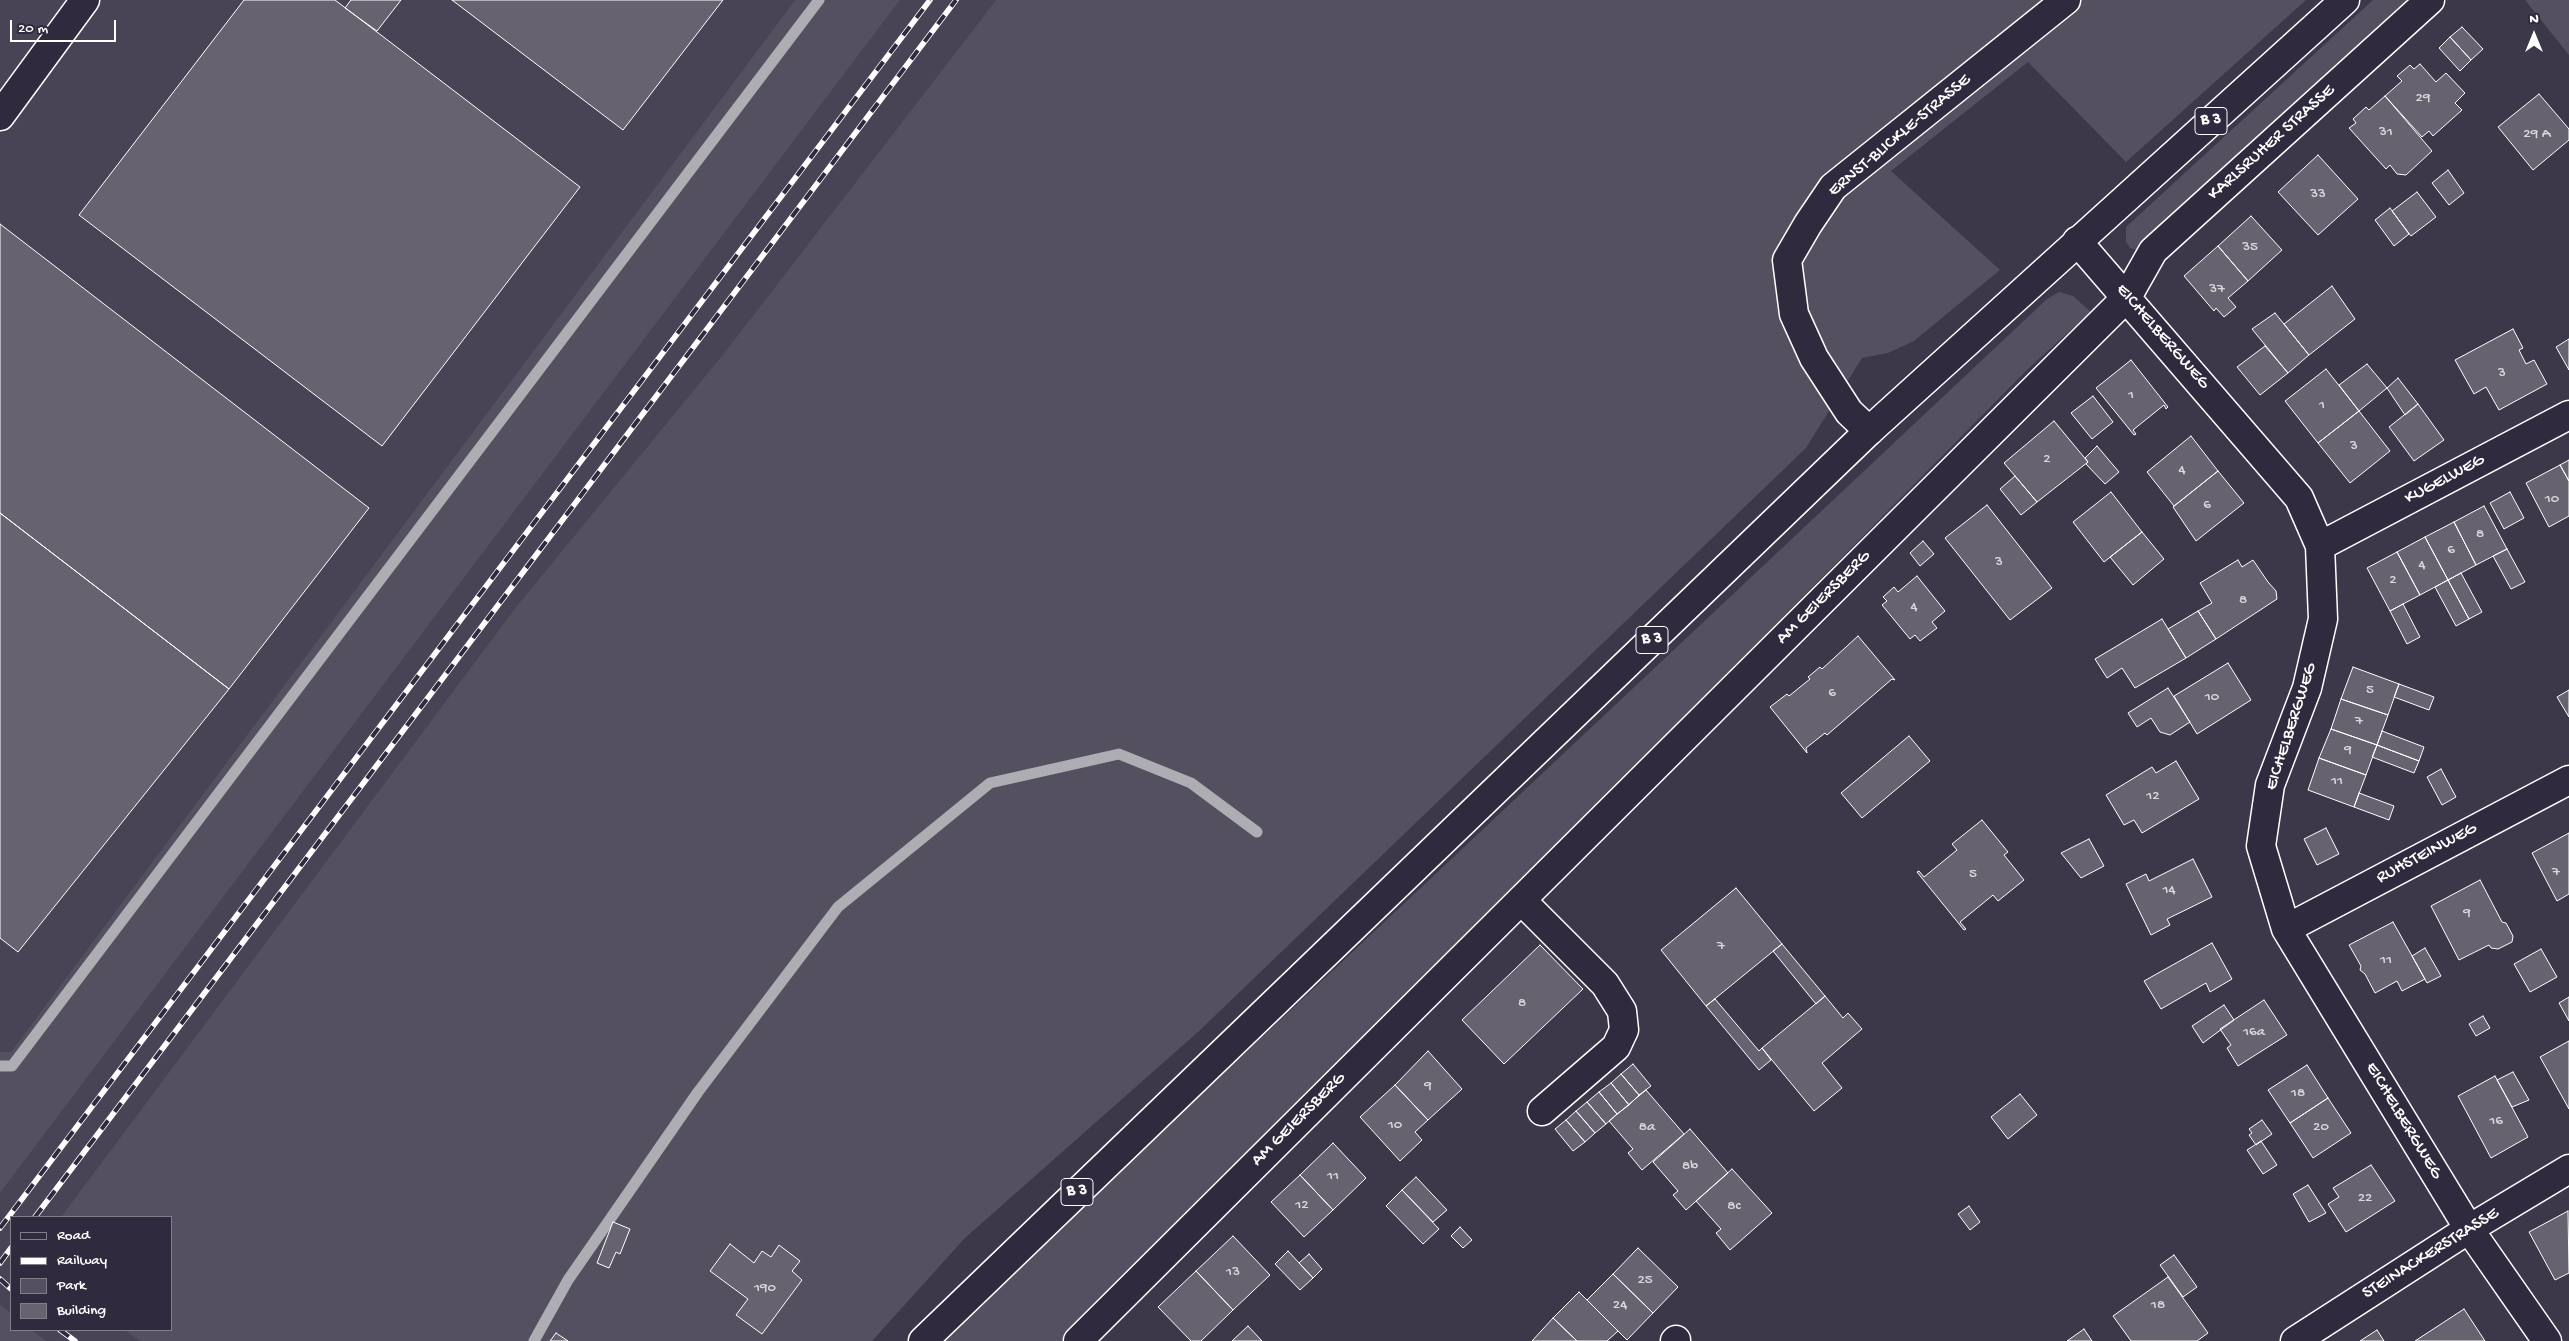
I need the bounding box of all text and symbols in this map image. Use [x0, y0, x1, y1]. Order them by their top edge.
scale bar [12, 10, 119, 42]
north arrow [2509, 10, 2559, 60]
text: N [2529, 11, 2539, 28]
text: 20 m [18, 20, 48, 38]
street label: ERNST-BLICKLE-STRASSE [1824, 70, 1976, 202]
street label: KARLSRUHER STRASSE [2204, 80, 2340, 206]
house number: 29 [2416, 90, 2430, 108]
road number: B 3 [2195, 108, 2227, 134]
house number: 31 [2379, 124, 2393, 142]
house number: 29 A [2523, 126, 2551, 144]
house number: 33 [2310, 186, 2326, 204]
house number: 35 [2242, 239, 2258, 257]
street label: EICHELBERGWEG [2110, 280, 2214, 394]
house number: 37 [2209, 281, 2225, 299]
house number: 3 [2498, 365, 2506, 383]
house number: 1 [2128, 387, 2134, 405]
house number: 1 [2319, 397, 2325, 415]
house number: 3 [2350, 438, 2358, 456]
street label: KUGELWEG [2401, 450, 2489, 510]
house number: 2 [2043, 451, 2051, 469]
house number: 4 [2178, 462, 2186, 480]
house number: 10 [2545, 491, 2559, 509]
house number: 6 [2203, 497, 2211, 515]
house number: 8 [2476, 526, 2484, 544]
house number: 6 [2447, 542, 2455, 560]
street label: AM GEIERSBERG [1772, 546, 1876, 650]
house number: 3 [1995, 554, 2003, 572]
house number: 4 [2418, 557, 2426, 575]
house number: 2 [2389, 572, 2397, 590]
house number: 8 [2239, 592, 2247, 610]
house number: 4 [1910, 599, 1918, 617]
road number: B 3 [1636, 626, 1668, 654]
street label: EICHELBERGWEG [2261, 661, 2323, 793]
house number: 5 [2366, 682, 2374, 700]
house number: 6 [1828, 685, 1836, 703]
house number: 10 [2205, 689, 2219, 707]
house number: 7 [2355, 713, 2363, 731]
house number: 9 [2344, 742, 2352, 760]
house number: 11 [2331, 773, 2343, 791]
house number: 12 [2146, 788, 2160, 806]
street label: RUHSTEINWEG [2373, 819, 2481, 889]
house number: 7 [2552, 864, 2560, 882]
house number: 5 [1969, 866, 1977, 884]
house number: 14 [2162, 882, 2176, 900]
house number: 9 [2463, 905, 2471, 923]
house number: 7 [1717, 938, 1725, 956]
house number: 11 [2380, 952, 2392, 970]
house number: 8 [1518, 995, 1526, 1013]
house number: 16a [2243, 1024, 2265, 1042]
street label: EICHELBERGWEG [2360, 1059, 2446, 1183]
street label: AM GEIERSBERG [1247, 1068, 1351, 1172]
house number: 9 [1424, 1078, 1432, 1096]
house number: 18 [2291, 1085, 2305, 1103]
house number: 16 [2489, 1113, 2503, 1131]
house number: 10 [1388, 1117, 1402, 1135]
house number: 8a [1639, 1119, 1655, 1137]
house number: 20 [2313, 1119, 2329, 1137]
house number: 8b [1682, 1158, 1698, 1176]
house number: 11 [1327, 1168, 1339, 1186]
road number: B 3 [1061, 1178, 1093, 1206]
house number: 22 [2358, 1190, 2372, 1208]
house number: 12 [1295, 1197, 1309, 1215]
house number: 8c [1727, 1198, 1741, 1216]
street label: STEINACKERSTRASSE [2359, 1203, 2503, 1305]
legend [10, 1216, 172, 1331]
text: Road [57, 1227, 90, 1245]
text: Railway [57, 1252, 107, 1270]
house number: 13 [1226, 1264, 1240, 1282]
house number: 25 [1637, 1272, 1653, 1290]
text: Park [57, 1277, 86, 1295]
house number: 190 [754, 1280, 776, 1298]
house number: 24 [1613, 1297, 1627, 1315]
house number: 18 [2151, 1297, 2165, 1315]
text: Building [57, 1302, 106, 1320]

